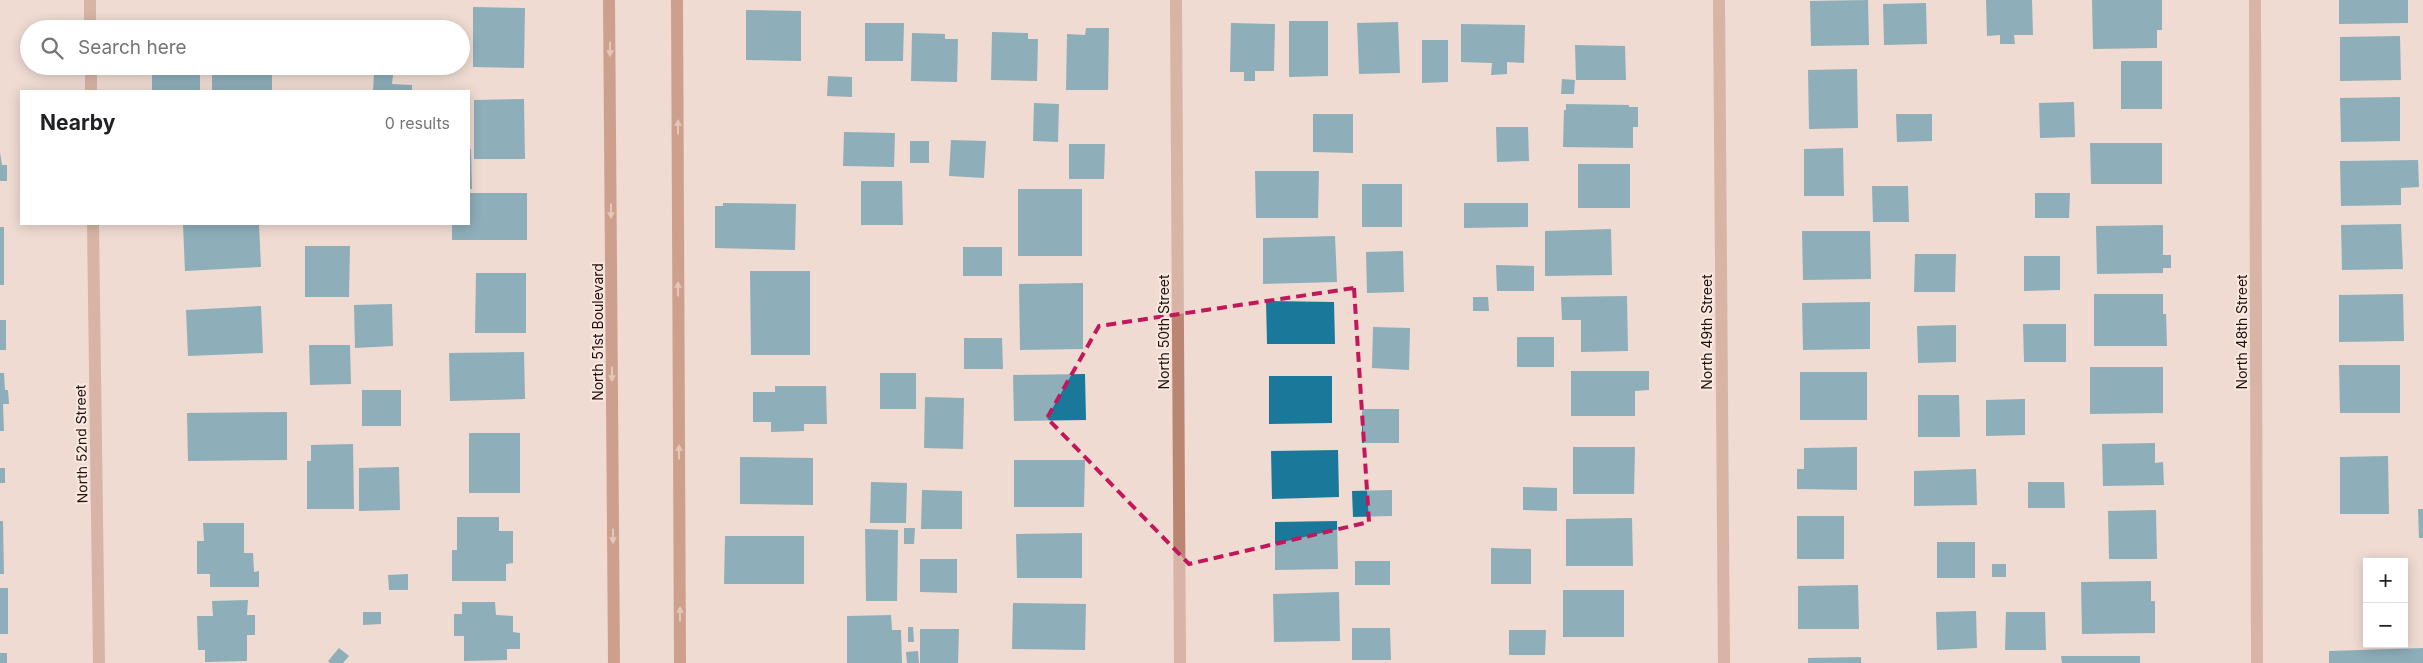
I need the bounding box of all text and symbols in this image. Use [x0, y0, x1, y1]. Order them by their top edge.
search box [20, 20, 470, 75]
icon: search [38, 34, 66, 62]
text: Search here [78, 36, 187, 59]
one-way arrow [606, 41, 614, 57]
text: Nearby [40, 110, 115, 135]
text: 0 results [385, 113, 450, 133]
one-way arrow [674, 119, 682, 135]
one-way arrow [607, 203, 615, 219]
street label: North 51st Boulevard [589, 263, 606, 401]
street label: North 50th Street [1155, 274, 1172, 390]
street label: North 49th Street [1698, 274, 1715, 390]
street label: North 48th Street [2233, 274, 2250, 390]
one-way arrow [674, 281, 682, 297]
one-way arrow [608, 366, 616, 382]
street label: North 52nd Street [71, 384, 91, 503]
one-way arrow [675, 444, 683, 460]
one-way arrow [609, 528, 617, 544]
map controls [2363, 558, 2408, 648]
button: + [2363, 558, 2408, 603]
button: − [2363, 603, 2408, 648]
one-way arrow [676, 606, 684, 622]

